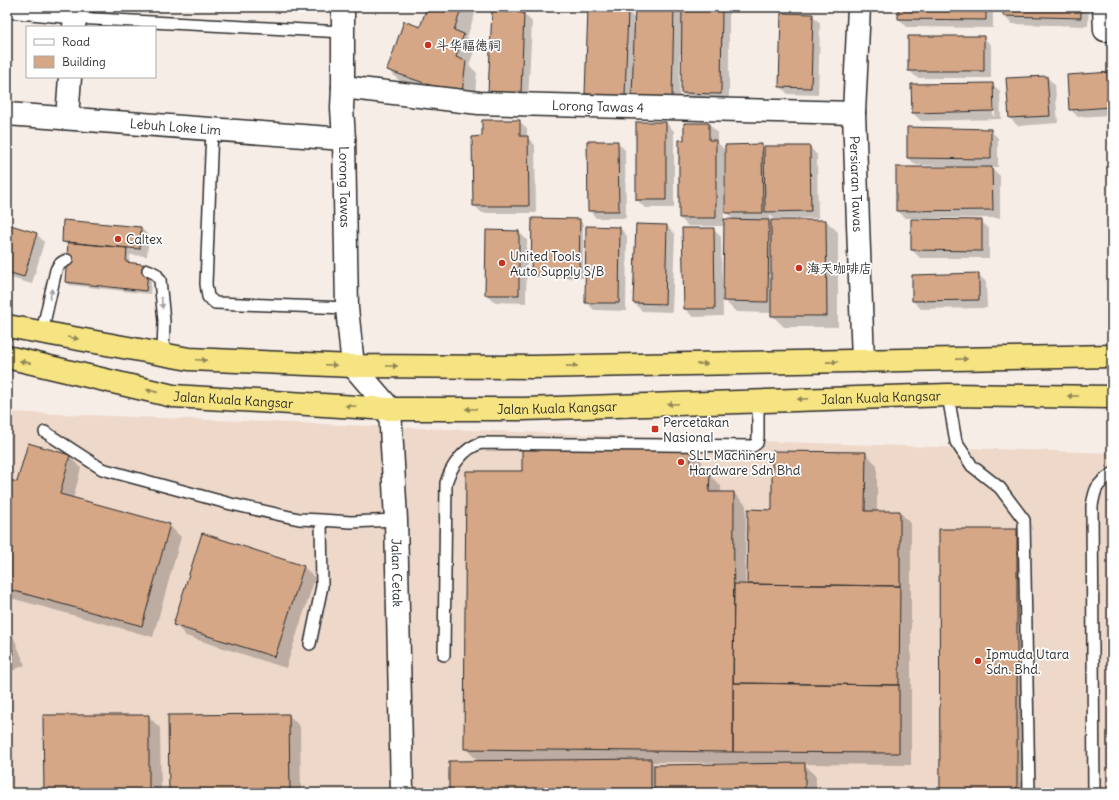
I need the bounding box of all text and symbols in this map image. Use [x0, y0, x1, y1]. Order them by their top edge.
legend [26, 26, 156, 78]
text: Road [62, 34, 90, 49]
place label: 斗华福德祠 [436, 37, 501, 54]
marker: 斗华福德祠 [423, 40, 433, 50]
text: Building [62, 54, 106, 69]
street label: Lorong Tawas 4 [552, 96, 644, 116]
street label: Lebuh Loke Lim [129, 115, 222, 138]
street label: Persiaran Tawas [846, 135, 867, 232]
street label: Lorong Tawas [336, 146, 354, 228]
place label: Caltex [126, 231, 163, 248]
marker: Caltex [113, 234, 123, 244]
place label: United Tools Auto Supply S/B [510, 248, 604, 280]
marker: United Tools Auto Supply S/B [497, 258, 507, 268]
place label: 海天咖啡店 [807, 260, 872, 277]
marker: 海天咖啡店 [794, 263, 804, 273]
one-way arrow [48, 288, 54, 300]
one-way arrow [159, 297, 165, 309]
one-way arrow [67, 335, 79, 341]
one-way arrow [195, 356, 207, 363]
one-way arrow [956, 356, 969, 362]
one-way arrow [19, 358, 31, 364]
one-way arrow [826, 359, 839, 365]
one-way arrow [696, 361, 709, 367]
one-way arrow [325, 362, 338, 368]
one-way arrow [386, 363, 399, 369]
one-way arrow [566, 363, 579, 369]
street label: Jalan Kuala Kangsar [821, 387, 942, 408]
one-way arrow [145, 388, 157, 394]
street label: Jalan Kuala Kangsar [173, 388, 295, 412]
one-way arrow [1066, 393, 1079, 399]
one-way arrow [797, 396, 809, 403]
street label: Jalan Kuala Kangsar [497, 397, 618, 418]
one-way arrow [667, 400, 679, 407]
one-way arrow [345, 403, 357, 410]
one-way arrow [464, 406, 477, 412]
place label: Percetakan Nasional [663, 414, 730, 446]
marker: Percetakan Nasional [650, 424, 660, 434]
place label: SLL Machinery Hardware Sdn Bhd [689, 447, 801, 479]
marker: SLL Machinery Hardware Sdn Bhd [676, 457, 686, 467]
street label: Jalan Cetak [388, 538, 406, 608]
place label: Ipmuda Utara Sdn. Bhd. [986, 646, 1069, 678]
marker: Ipmuda Utara Sdn. Bhd. [973, 656, 983, 666]

